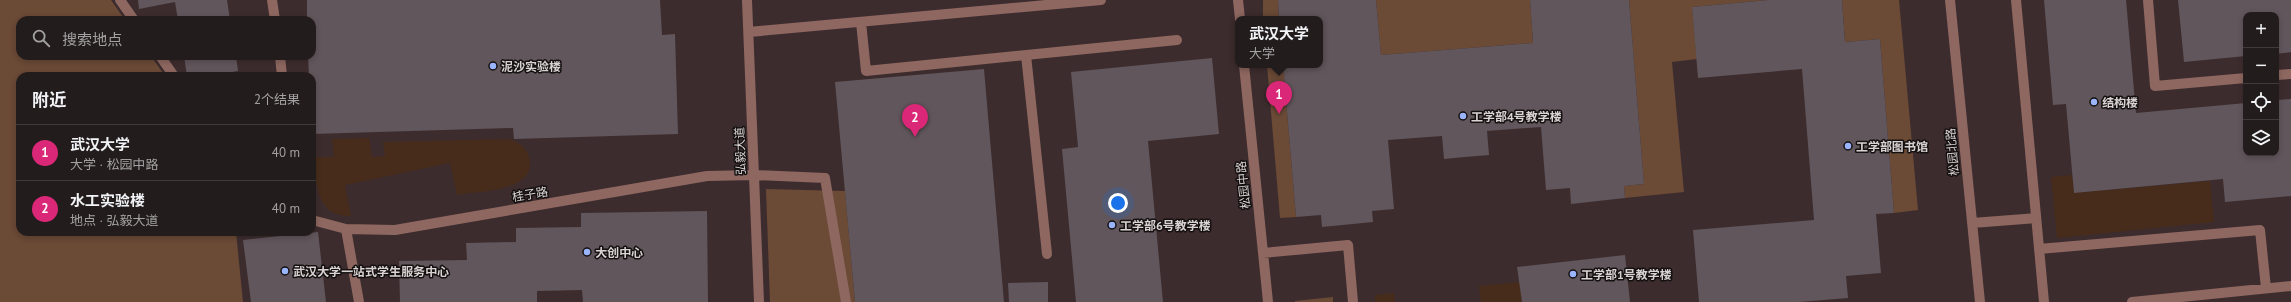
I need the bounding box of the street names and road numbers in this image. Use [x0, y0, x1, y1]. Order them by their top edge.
street label: 弘毅大道 [732, 127, 748, 175]
street label: 松园北路 [1942, 127, 1962, 177]
street label: 松园中路 [1233, 160, 1253, 210]
street label: 桂子路 [511, 183, 549, 205]

